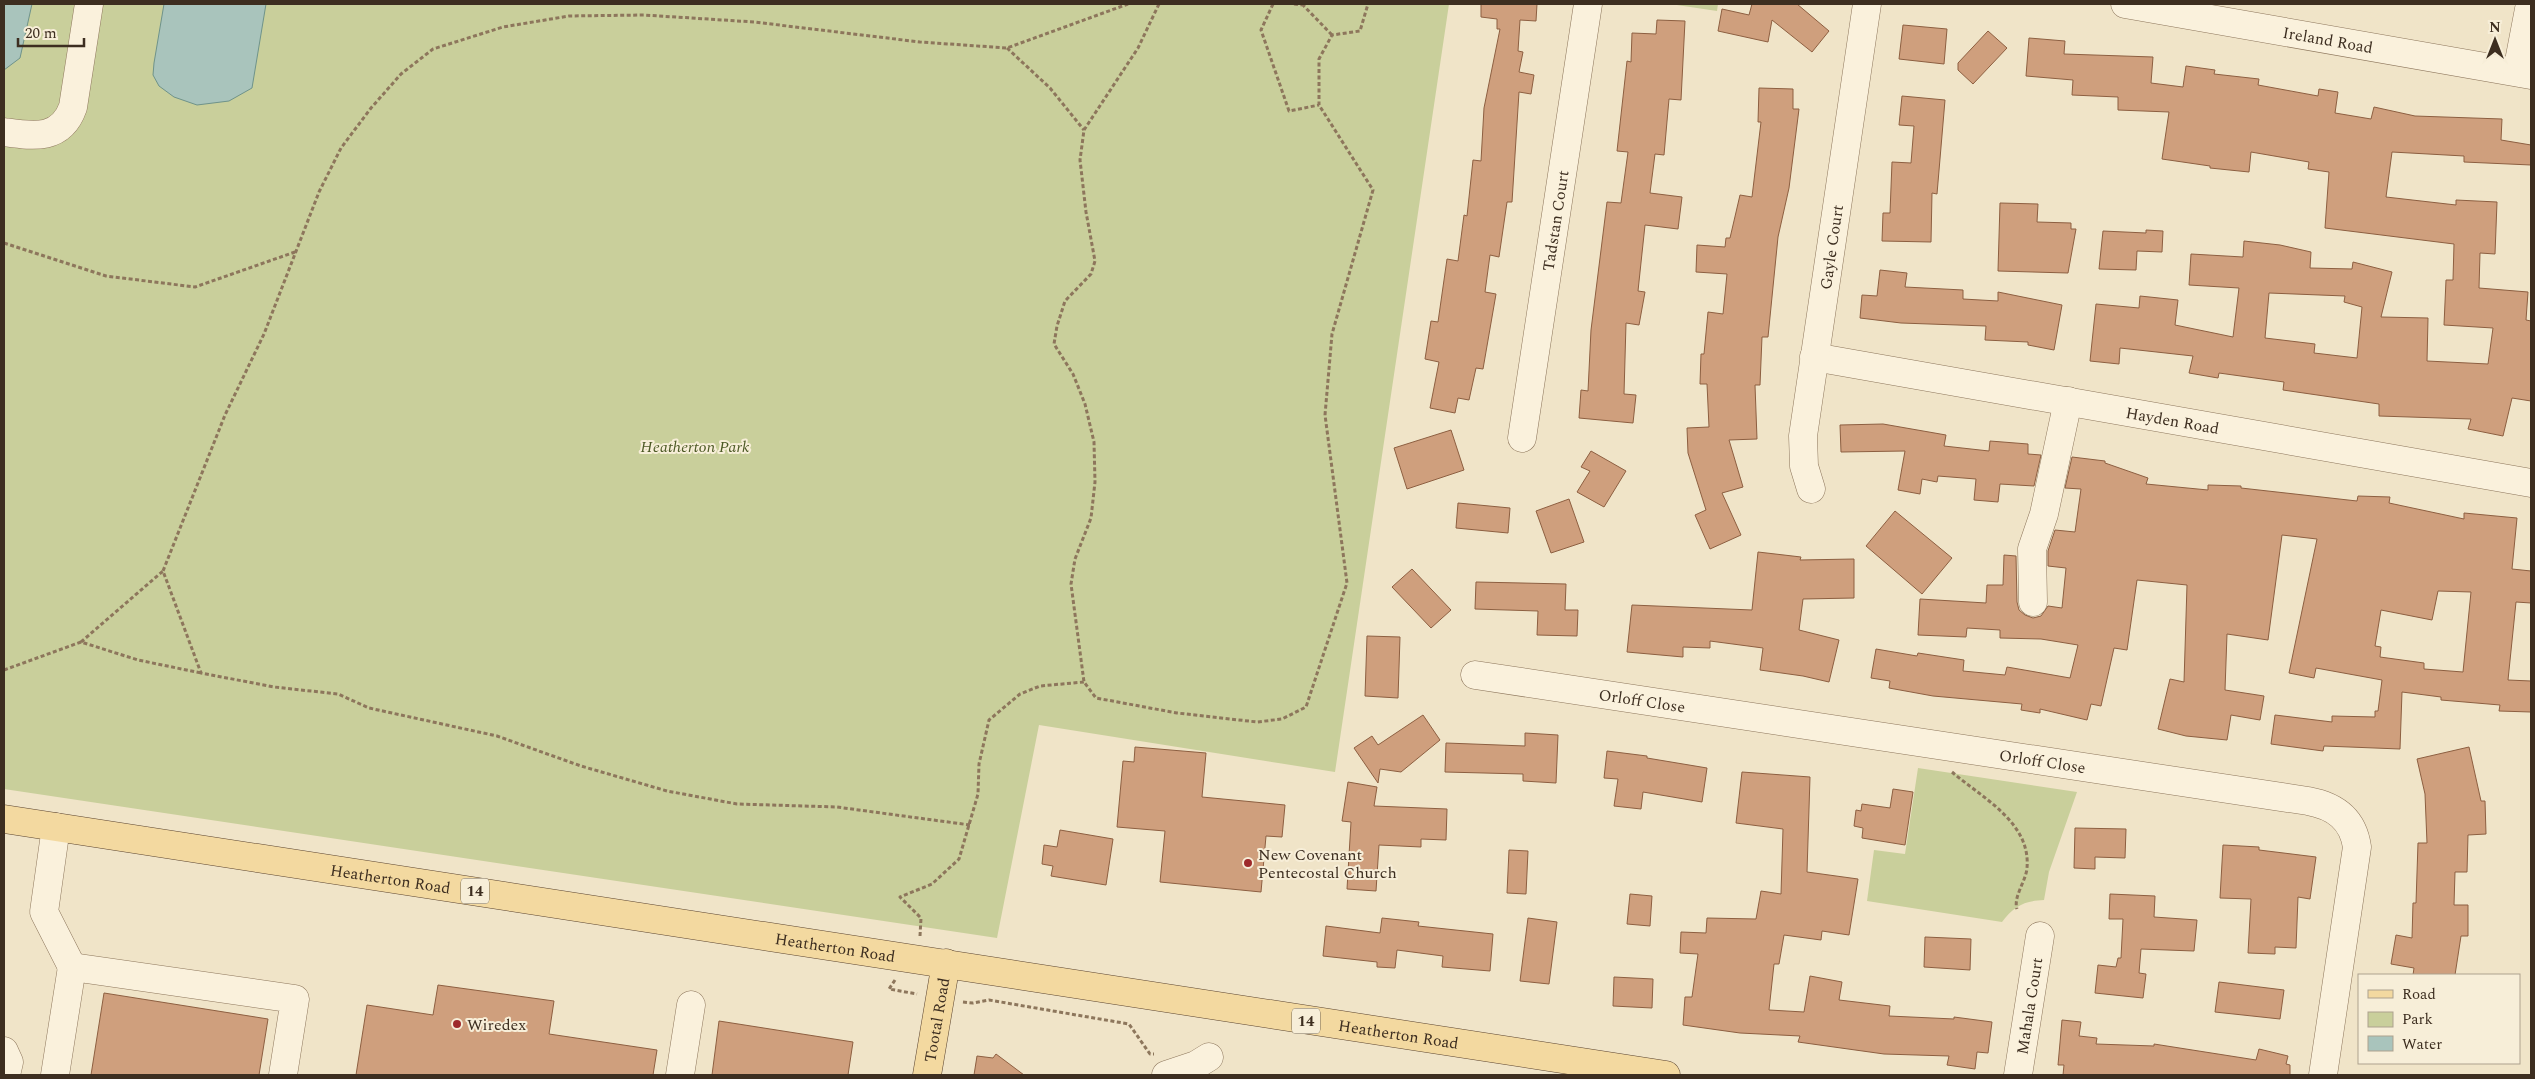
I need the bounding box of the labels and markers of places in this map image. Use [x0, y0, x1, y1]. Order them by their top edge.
place label: New Covenant Pentecostal Church [1258, 843, 1397, 885]
marker: New Covenant Pentecostal Church [1242, 857, 1254, 869]
place label: Wiredex [467, 1013, 526, 1037]
marker: Wiredex [451, 1018, 463, 1030]

